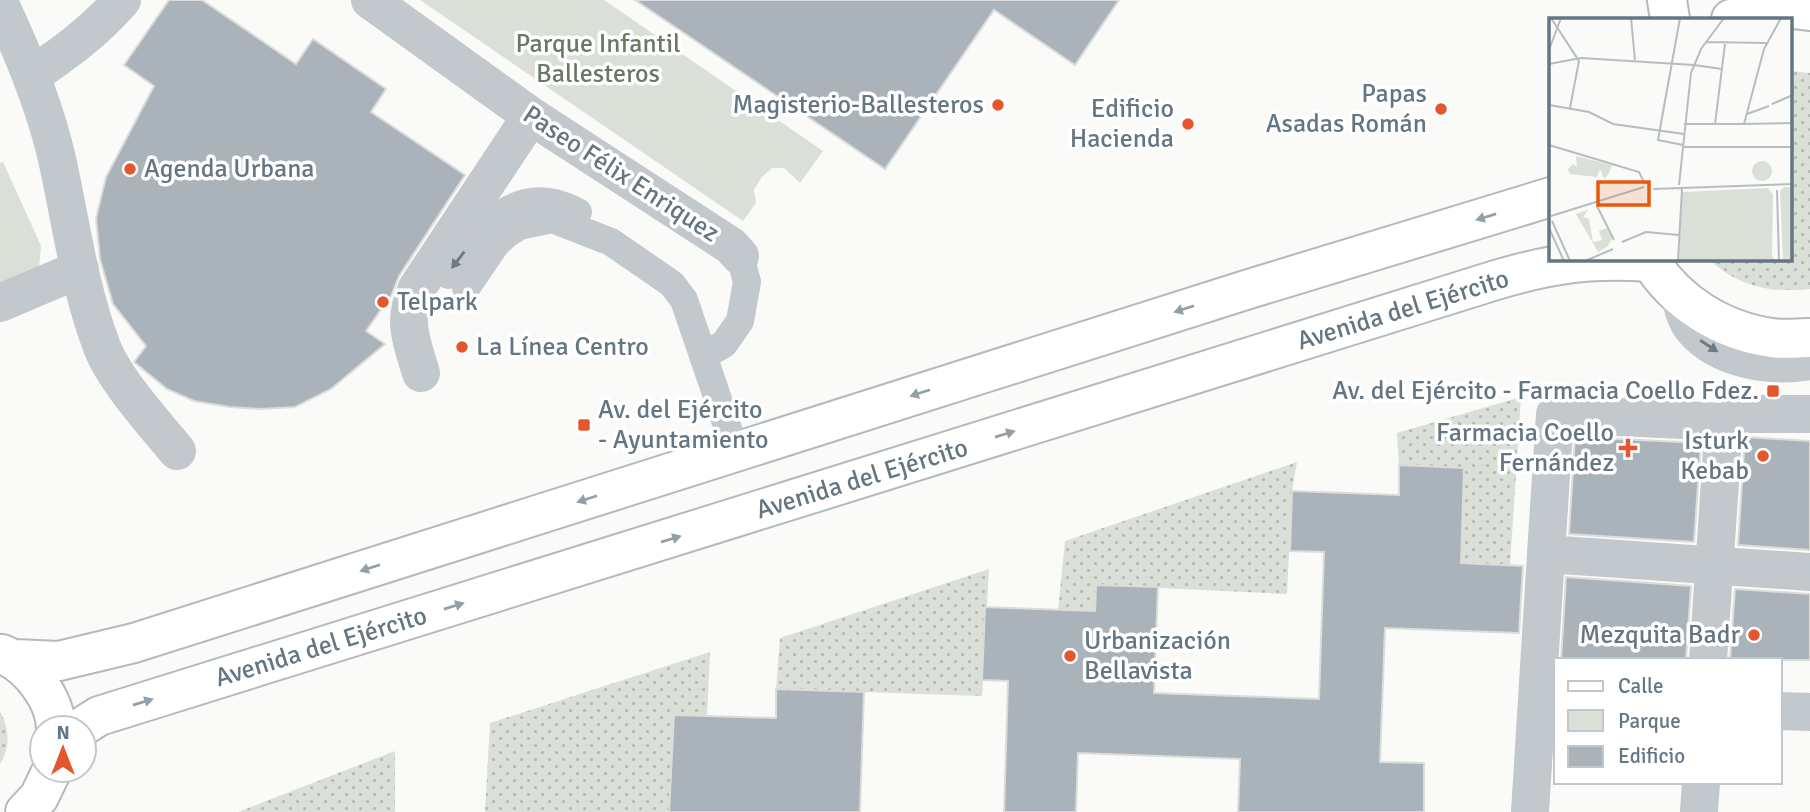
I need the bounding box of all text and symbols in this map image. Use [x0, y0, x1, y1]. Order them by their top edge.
inset map [1549, 18, 1792, 261]
park label: Parque Infantil Ballesteros [515, 28, 681, 90]
place label: Papas Asadas Román [1266, 78, 1427, 140]
place label: Magisterio-Ballesteros [732, 89, 984, 121]
place label: Edificio Hacienda [1070, 93, 1174, 155]
marker: Magisterio-Ballesteros [990, 97, 1006, 113]
street label: Paseo Félix Enriquez [517, 99, 725, 249]
marker: Papas Asadas Román [1433, 101, 1449, 117]
marker: Edificio Hacienda [1180, 116, 1196, 132]
place label: Agenda Urbana [144, 153, 315, 185]
marker: Agenda Urbana [122, 161, 138, 177]
one-way arrow [1475, 212, 1496, 223]
one-way arrow [452, 251, 466, 269]
street label: Avenida del Ejército [1293, 263, 1513, 357]
place label: Telpark [397, 286, 478, 318]
marker: Telpark [375, 294, 391, 310]
one-way arrow [1173, 305, 1194, 315]
place label: La Línea Centro [476, 331, 649, 363]
marker: La Línea Centro [454, 339, 470, 355]
one-way arrow [1699, 340, 1719, 353]
place label: Av. del Ejército - Farmacia Coello Fdez. [1332, 375, 1759, 407]
marker: Av. del Ejército - Farmacia Coello Fdez. [1765, 383, 1781, 399]
one-way arrow [910, 388, 931, 399]
place label: Av. del Ejército - Ayuntamiento [598, 394, 769, 456]
marker: Av. del Ejército - Ayuntamiento [576, 417, 592, 433]
place label: Farmacia Coello Fernández [1436, 417, 1614, 479]
place label: Isturk Kebab [1680, 425, 1749, 487]
one-way arrow [995, 429, 1016, 439]
street label: Avenida del Ejército [752, 432, 972, 526]
marker: Farmacia Coello Fernández [1620, 440, 1636, 456]
marker: Isturk Kebab [1755, 448, 1771, 464]
one-way arrow [576, 494, 597, 505]
one-way arrow [661, 533, 682, 543]
one-way arrow [359, 563, 380, 574]
street label: Avenida del Ejército [211, 600, 431, 694]
one-way arrow [443, 600, 464, 611]
place label: Mezquita Badr [1580, 619, 1740, 651]
place label: Urbanización Bellavista [1084, 625, 1231, 687]
marker: Mezquita Badr [1746, 627, 1762, 643]
marker: Urbanización Bellavista [1062, 648, 1078, 664]
legend [1554, 658, 1782, 784]
text: Calle [1618, 673, 1664, 699]
one-way arrow [132, 697, 153, 707]
text: Parque [1618, 708, 1681, 734]
north arrow [28, 714, 98, 784]
text: N [56, 721, 70, 745]
text: Edificio [1618, 743, 1685, 769]

